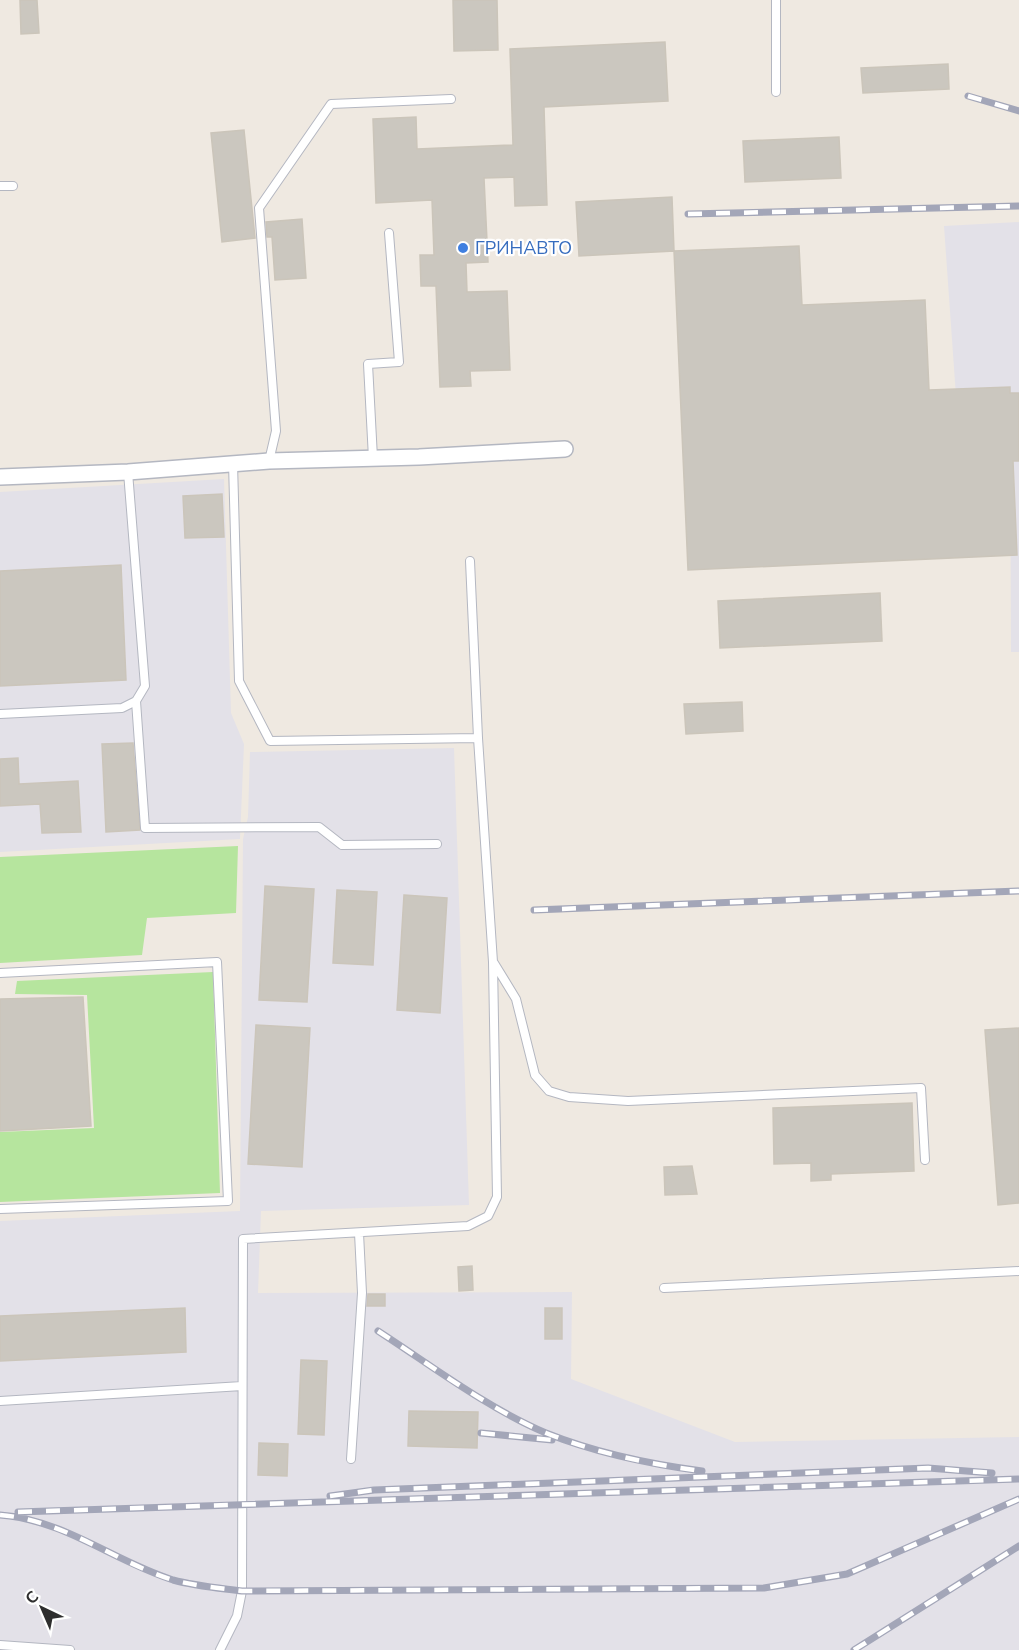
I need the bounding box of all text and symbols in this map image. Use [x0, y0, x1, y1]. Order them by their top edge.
place label: ГРИНАВТО [475, 236, 572, 260]
marker: ГРИНАВТО [456, 241, 470, 255]
north arrow [12, 1578, 72, 1638]
text: С [21, 1586, 44, 1610]

